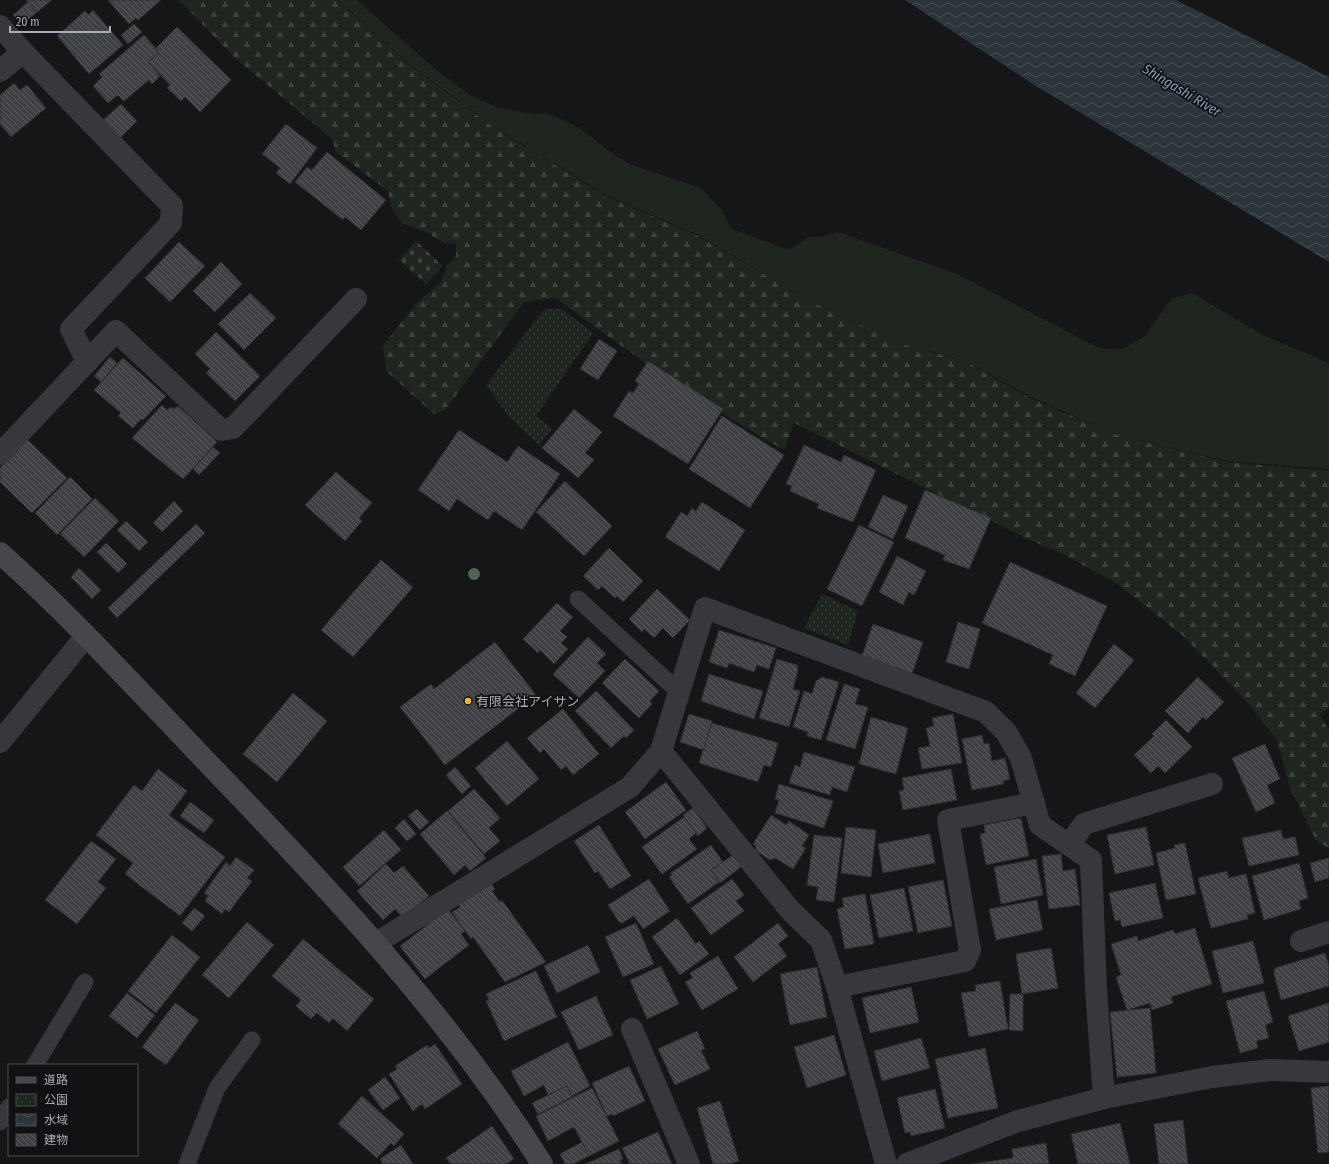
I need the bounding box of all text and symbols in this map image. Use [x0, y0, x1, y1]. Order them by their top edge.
scale bar [10, 8, 110, 34]
text: 20 m [16, 15, 40, 29]
water label: Shingashi River [1139, 60, 1225, 121]
place label: 有限会社アイサン [476, 694, 579, 709]
marker: 有限会社アイサン [463, 696, 473, 706]
legend [8, 1064, 138, 1156]
text: 道路 [44, 1073, 68, 1087]
text: 公園 [44, 1093, 68, 1107]
text: 水域 [44, 1113, 68, 1127]
text: 建物 [44, 1133, 68, 1147]

